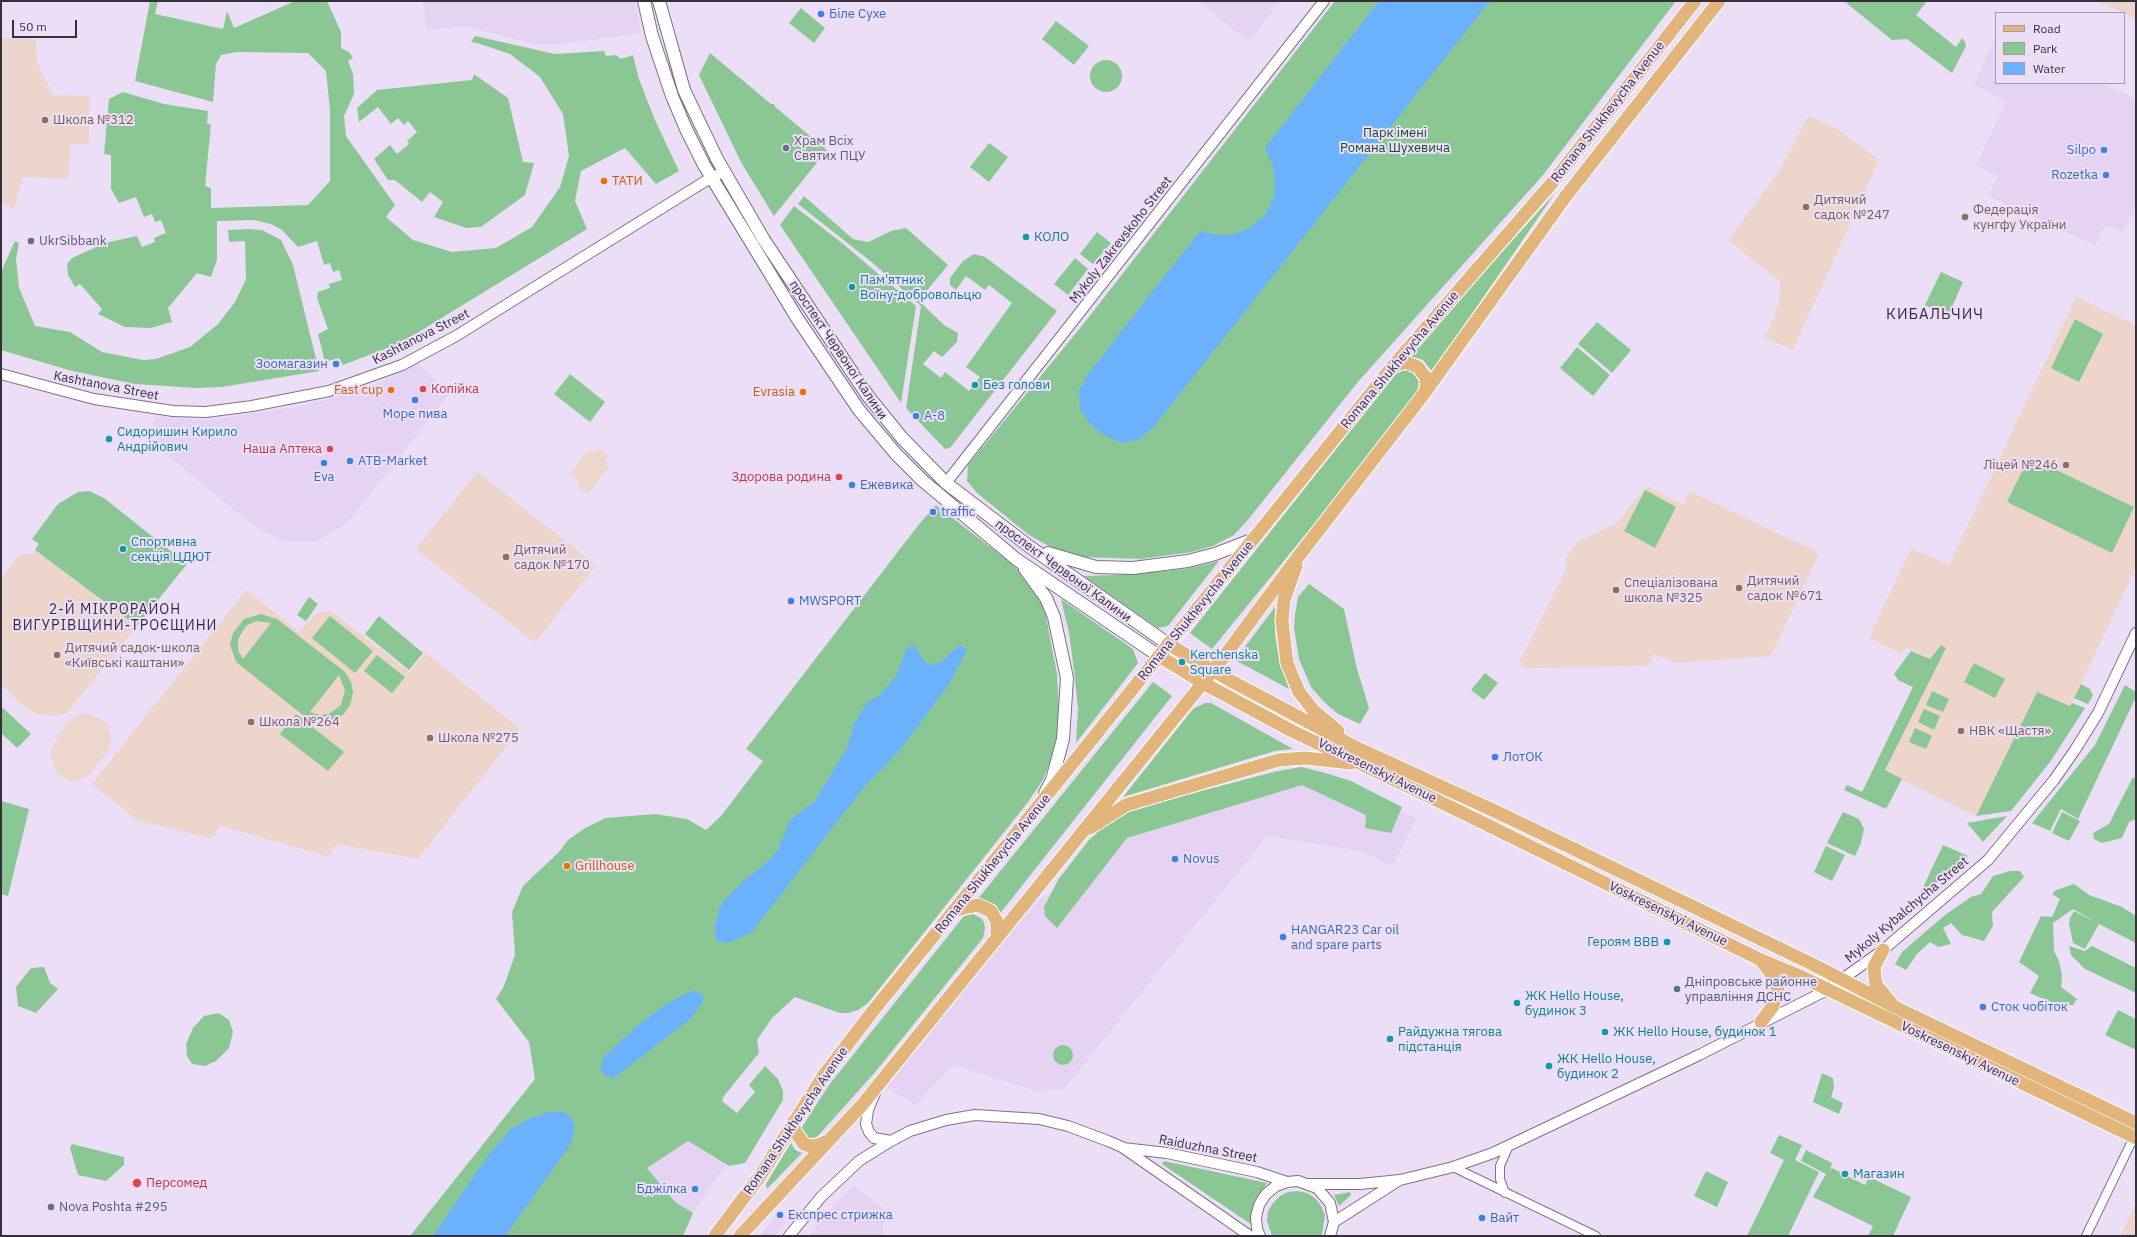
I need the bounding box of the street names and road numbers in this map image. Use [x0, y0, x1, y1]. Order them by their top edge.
street label: Romana Shukhevycha Avenue [1548, 38, 1668, 186]
street label: Mykoly Zakrevskoho Street [1067, 173, 1175, 307]
street label: проспект Червоної Калини [786, 277, 890, 423]
street label: Romana Shukhevycha Avenue [1338, 288, 1462, 432]
street label: Kashtanova Street [370, 306, 472, 368]
street label: Kashtanova Street [52, 368, 160, 404]
street label: проспект Червоної Калини [992, 516, 1134, 626]
street label: Romana Shukhevycha Avenue [1135, 538, 1257, 684]
street label: Voskresenskyi Avenue [1315, 735, 1439, 807]
street label: Romana Shukhevycha Avenue [932, 791, 1054, 937]
street label: Mykoly Kybalchycha Street [1842, 854, 1972, 966]
street label: Voskresenskyi Avenue [1606, 878, 1730, 950]
street label: Voskresenskyi Avenue [1898, 1018, 2022, 1090]
street label: Romana Shukhevycha Avenue [741, 1044, 851, 1198]
street label: Raiduzhna Street [1158, 1132, 1258, 1166]

